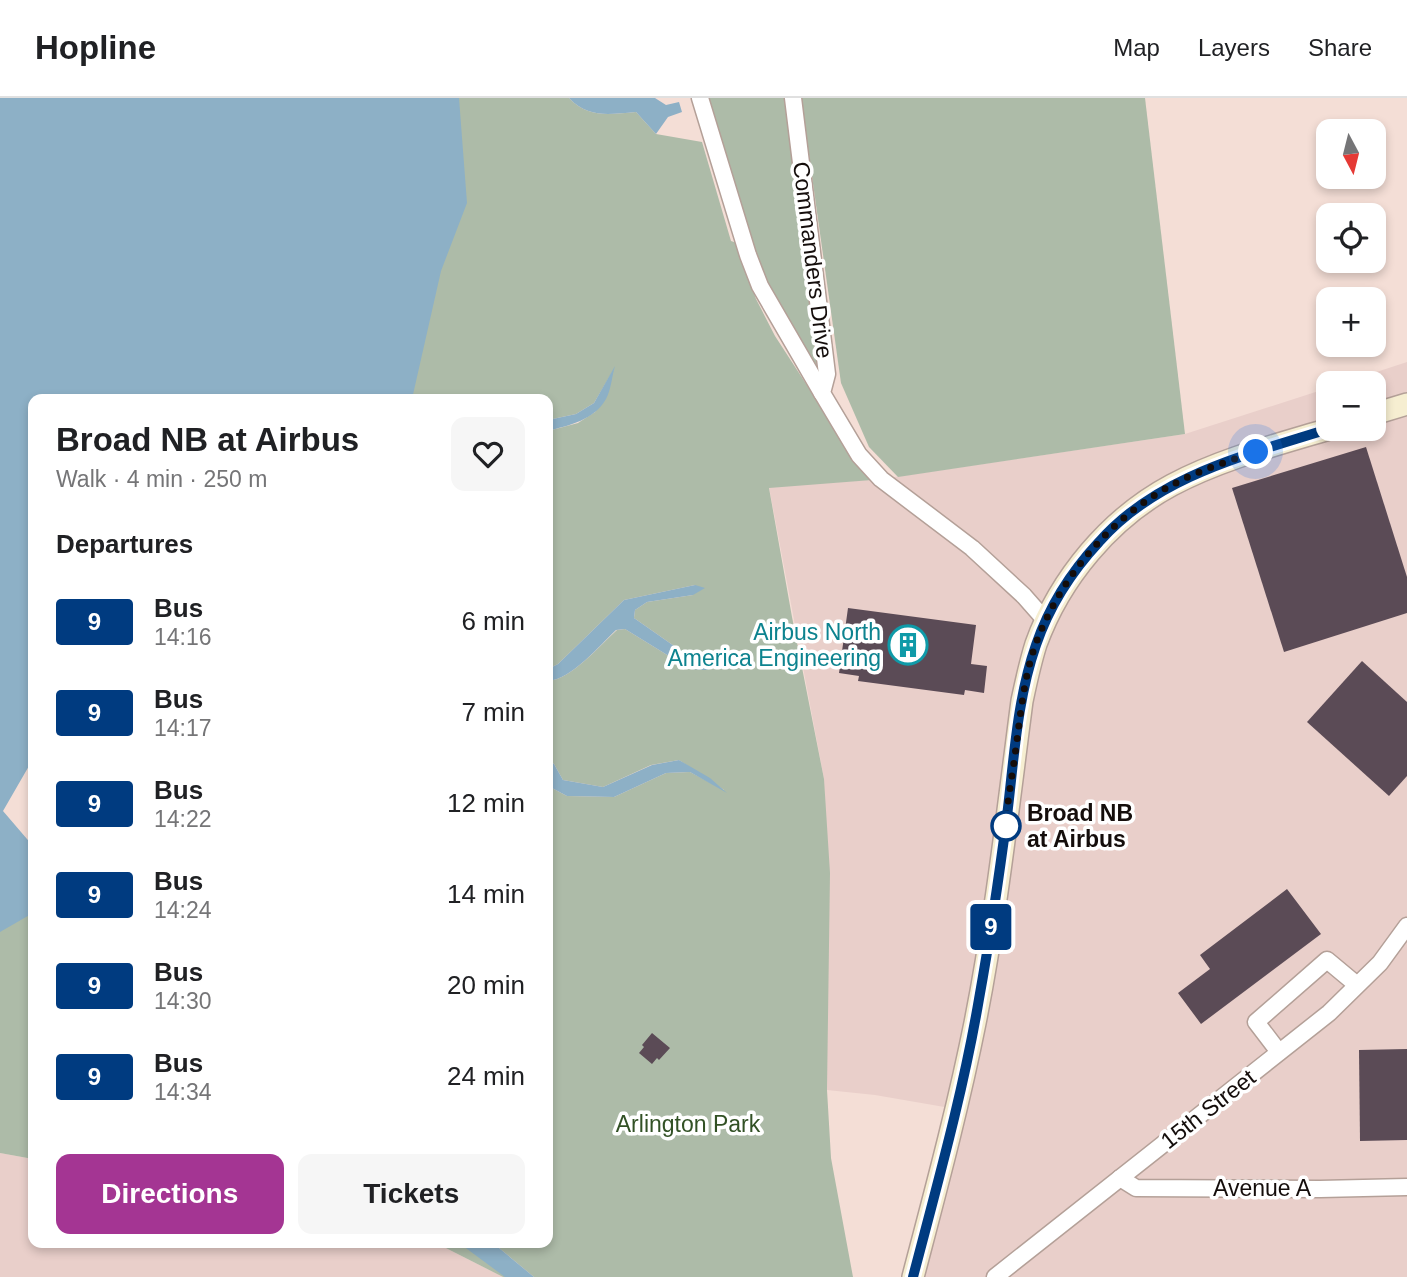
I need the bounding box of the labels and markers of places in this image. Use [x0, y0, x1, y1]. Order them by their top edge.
place label: Airbus North America Engineering [667, 619, 881, 671]
building icon: Airbus North America Engineering [887, 624, 929, 666]
place label: Broad NB at Airbus [1027, 800, 1133, 852]
marker: Broad NB at Airbus [991, 811, 1021, 841]

